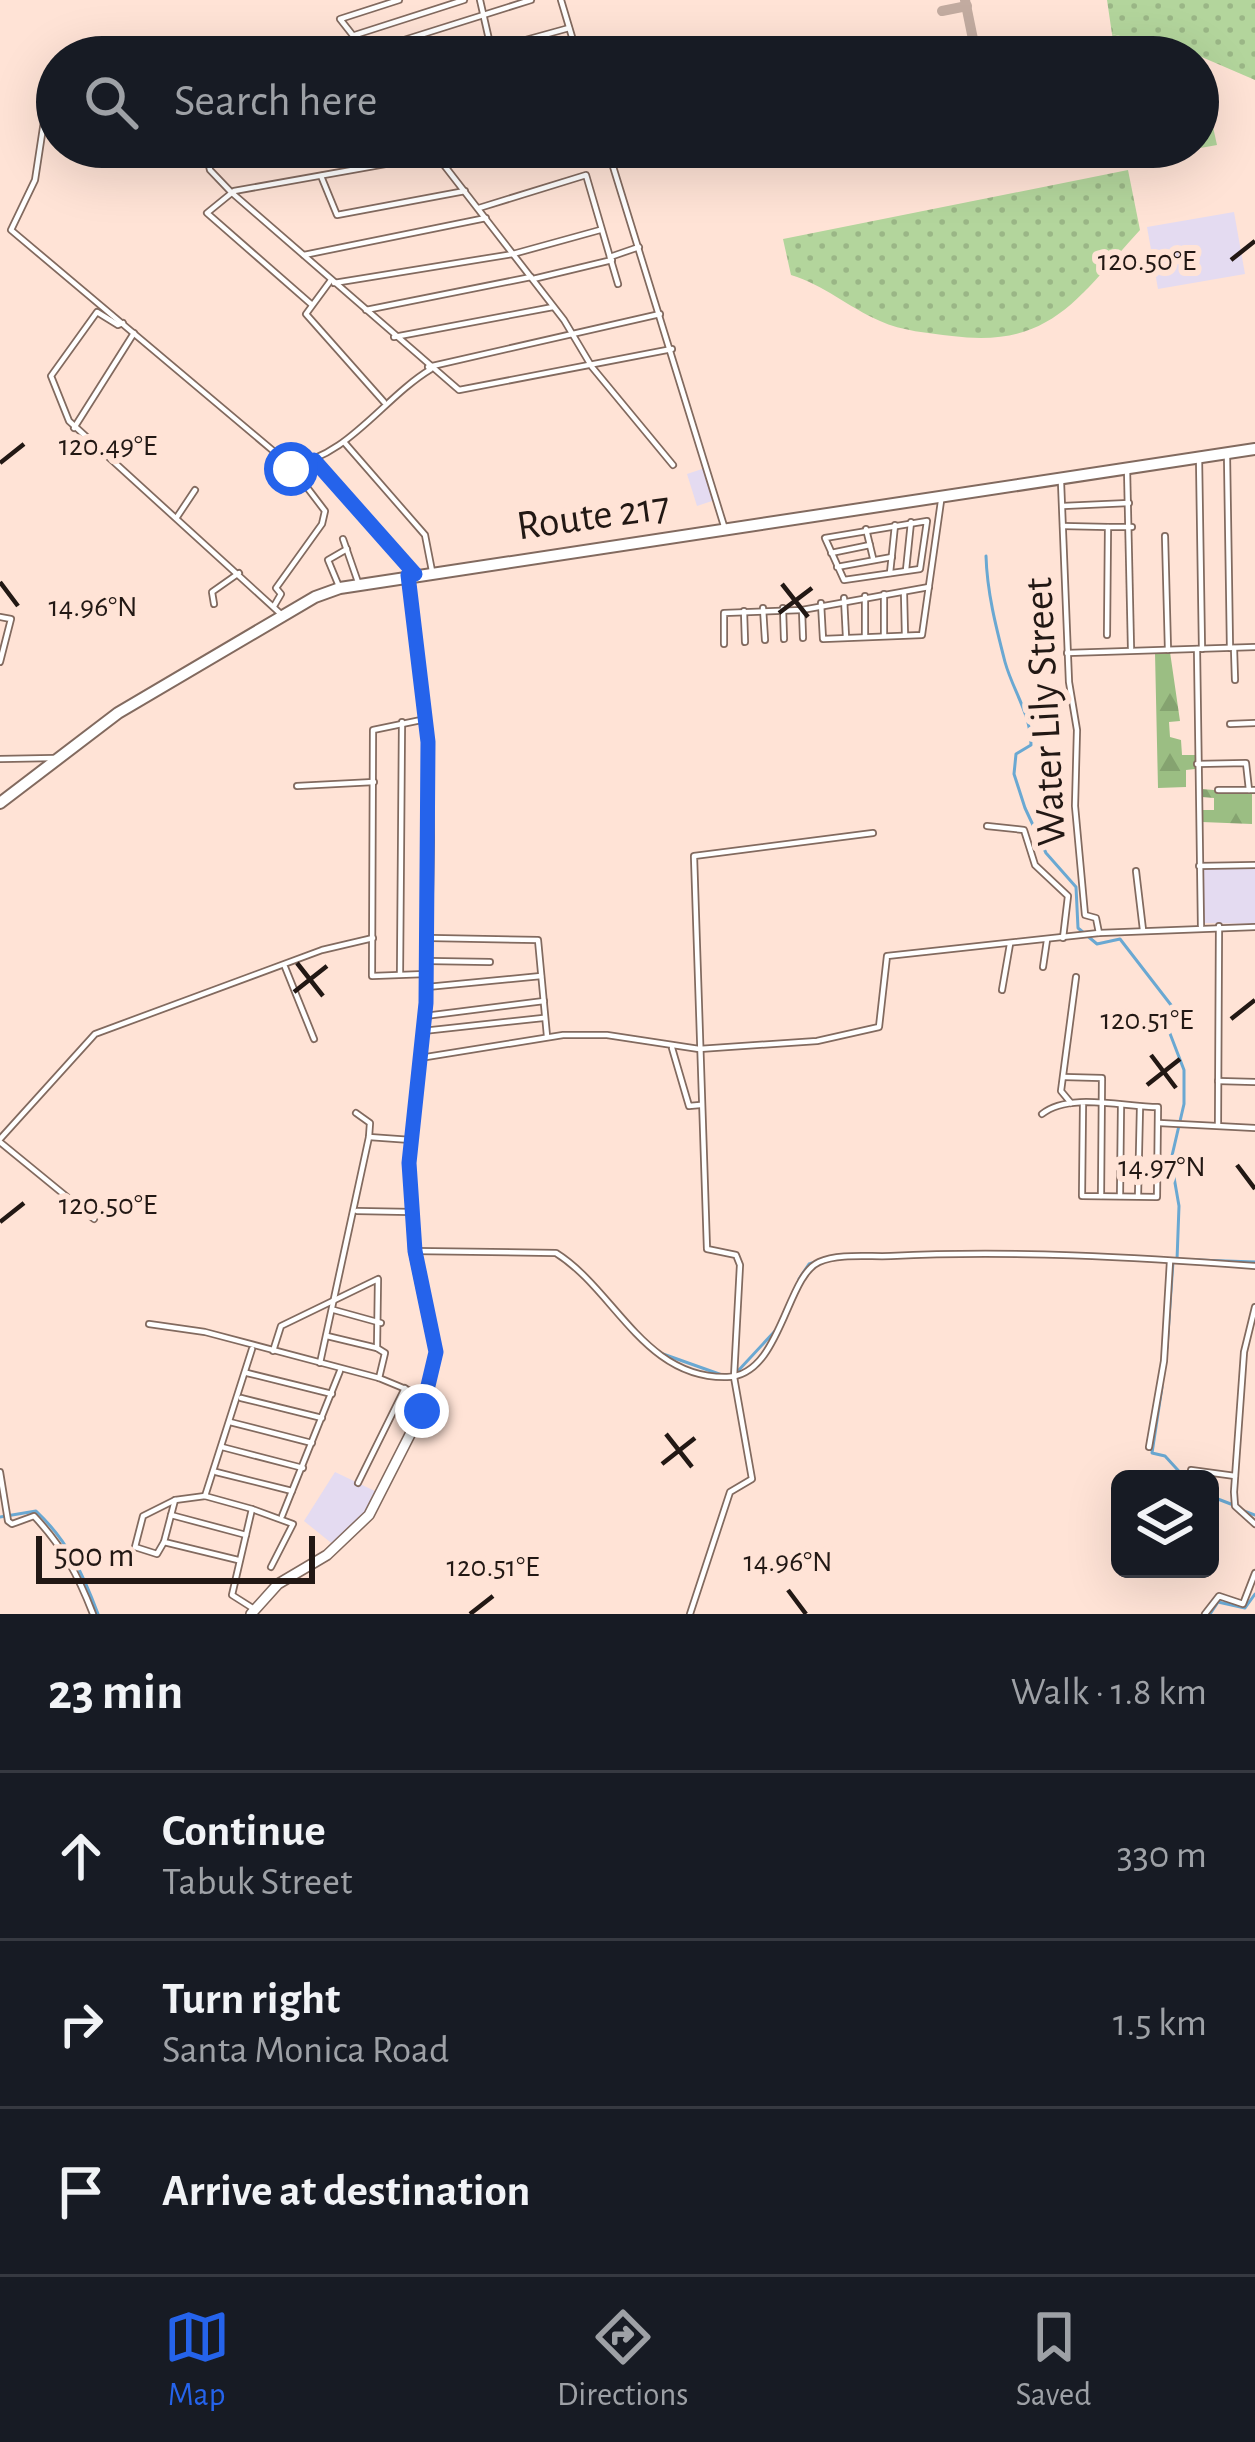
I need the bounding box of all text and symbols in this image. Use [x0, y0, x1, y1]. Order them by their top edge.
search box [36, 36, 1219, 168]
icon: search [78, 69, 144, 135]
text: Search here [174, 79, 377, 124]
text: 120.50°E [1098, 246, 1196, 276]
text: 120.49°E [59, 431, 157, 461]
route start [264, 442, 318, 496]
street label: Route 217 [514, 484, 672, 547]
street label: Water Lily Street [1017, 576, 1073, 847]
text: 14.96°N [48, 592, 138, 622]
text: 120.51°E [1101, 1005, 1193, 1035]
text: 14.97°N [1118, 1152, 1206, 1182]
text: 120.50°E [59, 1190, 157, 1220]
route end [395, 1384, 449, 1438]
map controls [1111, 1470, 1219, 1578]
button: layers [1111, 1470, 1219, 1578]
scale bar [36, 1530, 315, 1583]
text: 500 m [54, 1540, 135, 1573]
text: 14.96°N [743, 1547, 833, 1577]
text: 120.51°E [447, 1552, 539, 1582]
text: 23 min [48, 1667, 183, 1718]
text: Walk · 1.8 km [1011, 1673, 1207, 1712]
text: Continue [162, 1809, 326, 1854]
icon: ahead [48, 1823, 114, 1889]
text: 330 m [1117, 1836, 1207, 1875]
text: Tabuk Street [162, 1863, 353, 1902]
text: Turn right [162, 1977, 340, 2022]
icon: right [48, 1991, 114, 2057]
text: 1.5 km [1113, 2004, 1207, 2043]
text: Santa Monica Road [162, 2031, 449, 2070]
icon: arrive [48, 2159, 114, 2225]
text: Arrive at destination [162, 2169, 530, 2214]
tab: Map [164, 2304, 230, 2416]
tab: Directions [557, 2304, 688, 2416]
tab: Saved [1016, 2304, 1091, 2416]

